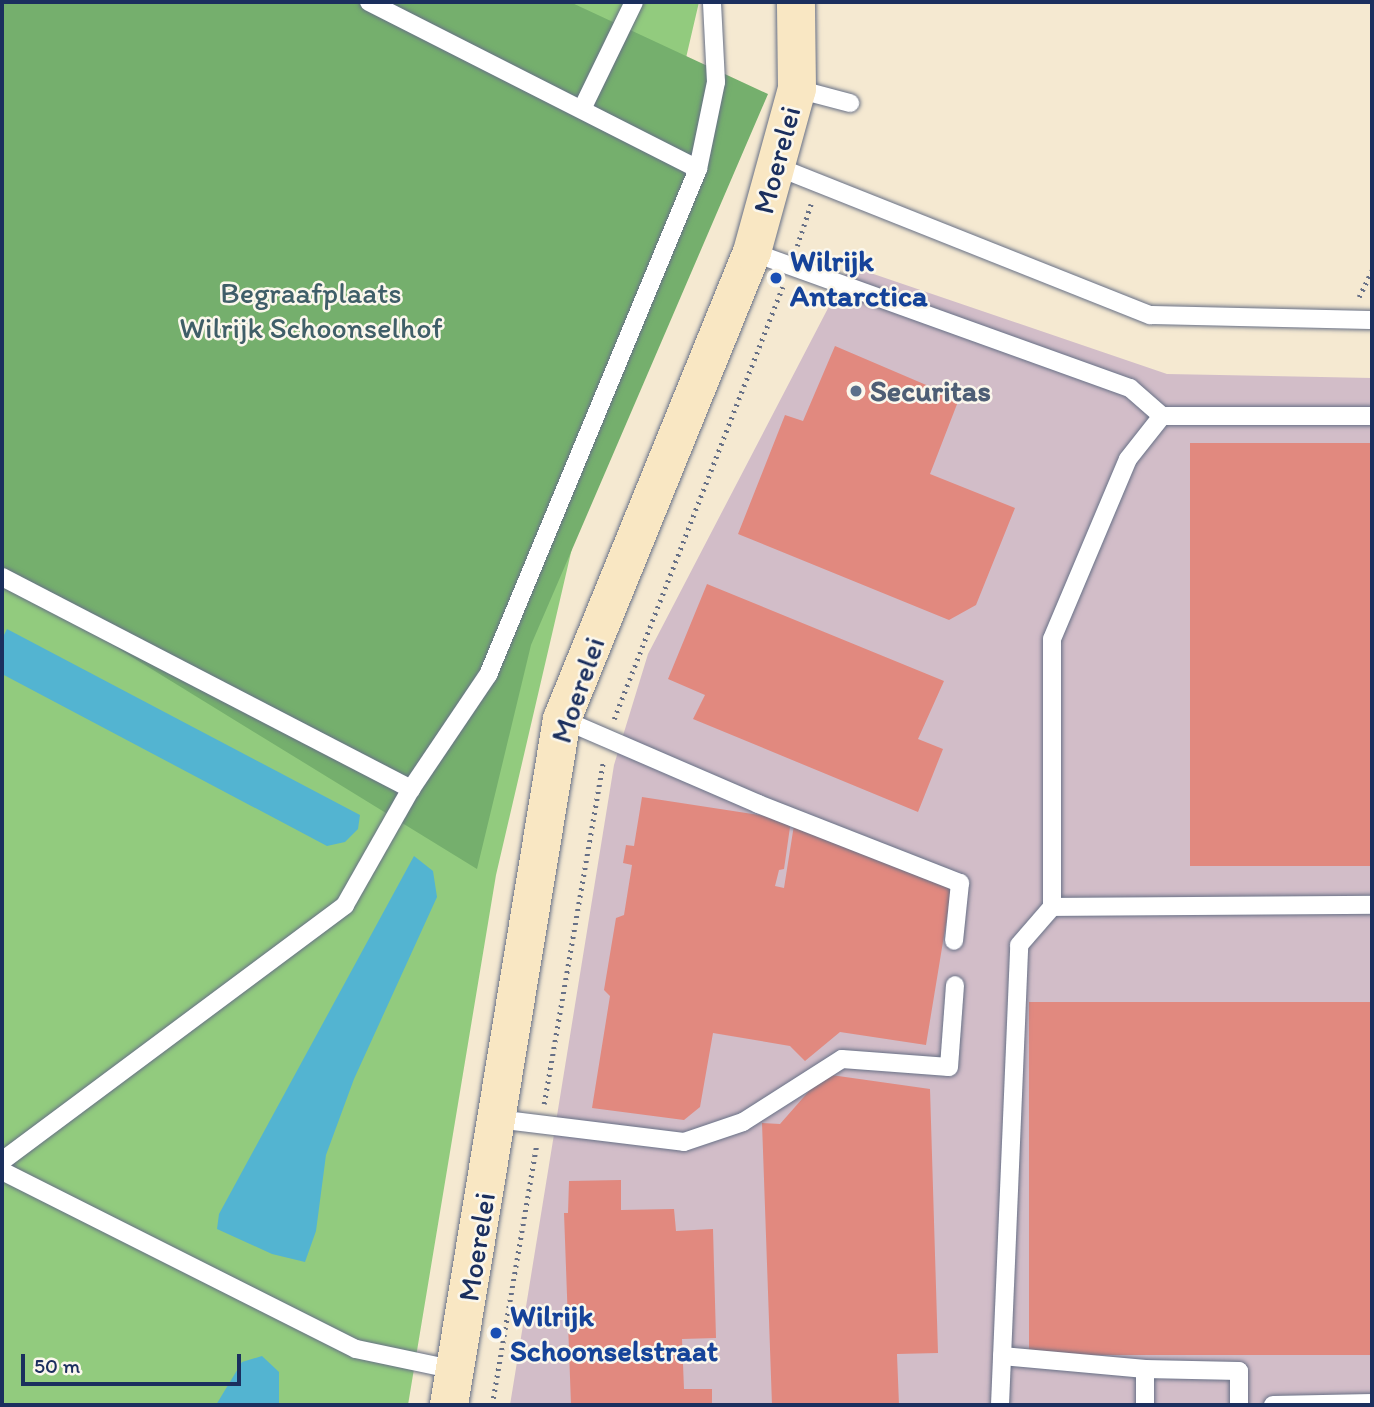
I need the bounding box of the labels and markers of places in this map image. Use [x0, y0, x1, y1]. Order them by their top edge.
place label: Wilrijk Antarctica [790, 243, 928, 314]
marker: Wilrijk Antarctica [768, 270, 784, 286]
place label: Securitas [870, 373, 991, 409]
marker: Securitas [848, 383, 864, 399]
place label: Wilrijk Schoonselstraat [510, 1298, 718, 1368]
marker: Wilrijk Schoonselstraat [488, 1325, 504, 1341]

